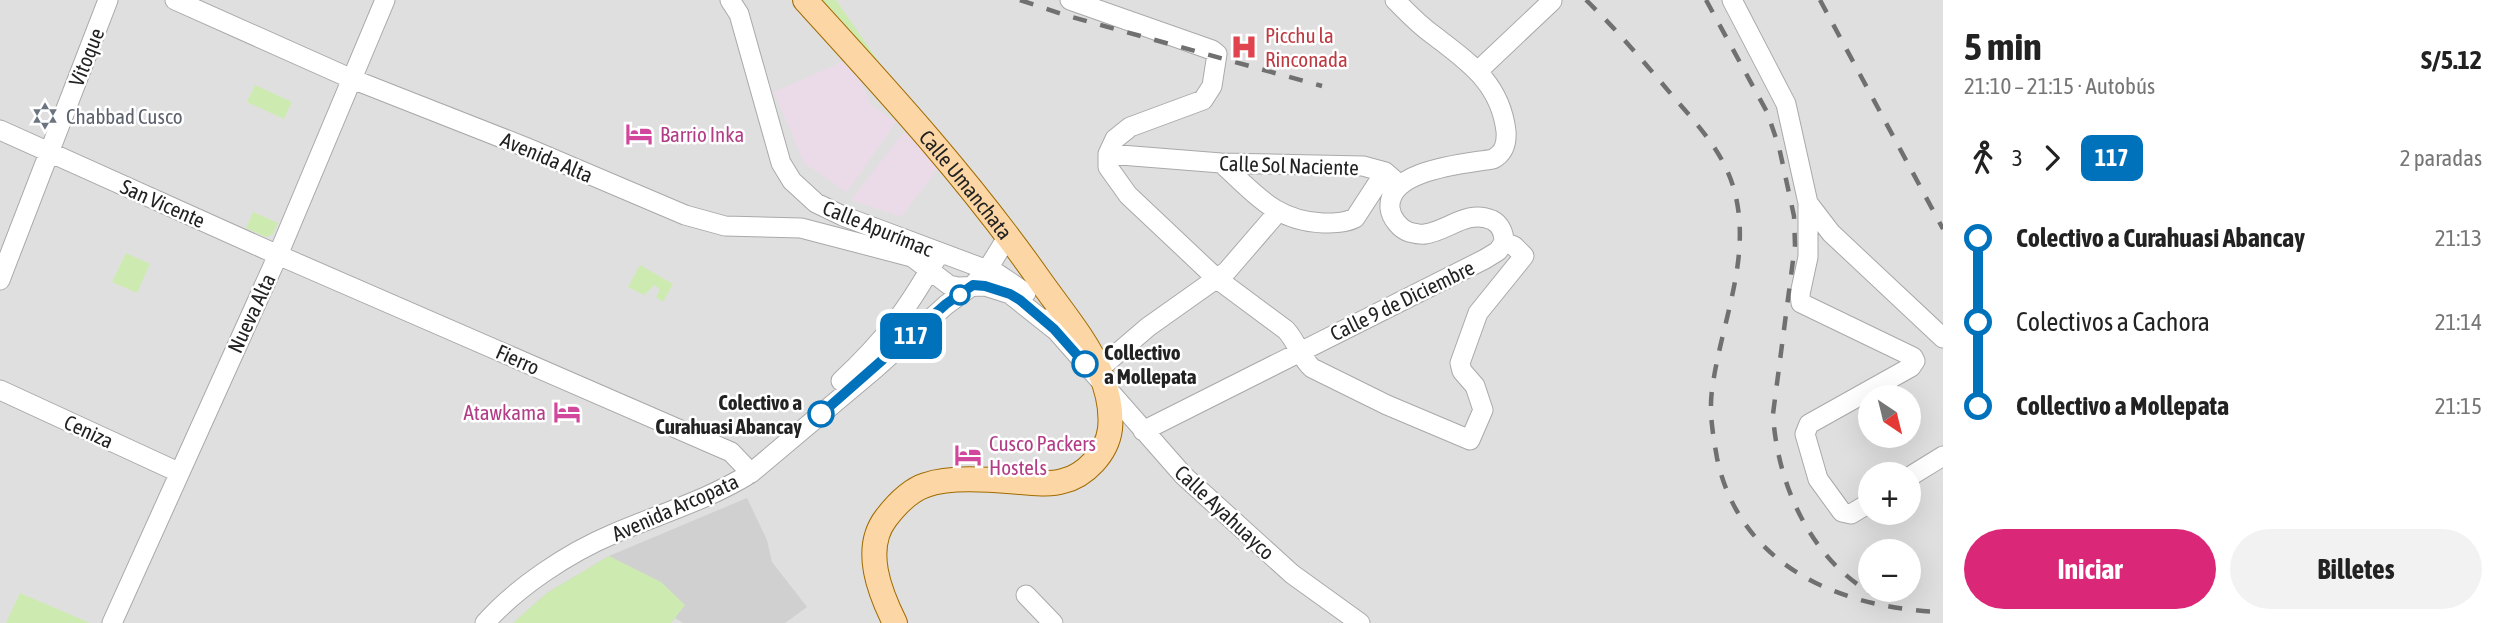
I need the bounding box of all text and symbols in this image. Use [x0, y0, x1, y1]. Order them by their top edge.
place label: Picchu la Rinconada [1265, 23, 1348, 71]
street label: Vitoque [64, 24, 108, 90]
text: 5 min [1964, 25, 2042, 68]
hospital icon: Picchu la Rinconada [1229, 32, 1259, 62]
text: S/5.12 [2421, 45, 2482, 75]
text: 21:10 – 21:15 · Autobús [1964, 73, 2155, 99]
synagogue icon: Chabbad Cusco [30, 101, 60, 131]
place label: Chabbad Cusco [66, 104, 183, 128]
hotel icon: Barrio Inka [624, 119, 654, 149]
place label: Barrio Inka [660, 122, 744, 146]
street label: Calle Umanchata [915, 125, 1018, 244]
street label: Avenida Alta [497, 127, 597, 187]
icon: walk [1964, 139, 2002, 177]
icon: forward [2033, 139, 2071, 177]
text: 117 [2095, 144, 2129, 171]
text: 3 [2012, 145, 2023, 171]
text: 2 paradas [2400, 145, 2482, 171]
street label: Calle Sol Naciente [1219, 151, 1359, 179]
street label: San Vicente [117, 174, 209, 232]
street label: Calle Apurímac [819, 195, 937, 261]
text: Colectivo a Curahuasi Abancay [2016, 223, 2305, 253]
text: 21:13 [2435, 225, 2482, 251]
street label: Calle 9 de Diciembre [1326, 255, 1478, 345]
street label: Nueva Alta [222, 270, 280, 356]
unlabelled marker [950, 285, 970, 305]
text: Colectivos a Cachora [2016, 307, 2210, 337]
text: 21:14 [2435, 309, 2482, 335]
line badge: 117 [871, 313, 951, 359]
text: 117 [894, 322, 928, 349]
street label: Fierro [493, 339, 543, 379]
place label: Collectivo a Mollepata [1104, 340, 1197, 388]
marker: Collectivo a Mollepata [1072, 351, 1098, 377]
north arrow [1858, 385, 1922, 448]
map controls [1858, 385, 1921, 602]
place label: Colectivo a Curahuasi Abancay [655, 390, 802, 438]
text: Collectivo a Mollepata [2016, 391, 2229, 421]
text: 21:15 [2435, 393, 2482, 419]
hotel icon: Atawkama [552, 397, 582, 427]
place label: Atawkama [463, 400, 546, 424]
marker: Colectivo a Curahuasi Abancay [808, 401, 834, 427]
street label: Ceniza [61, 409, 117, 453]
place label: Cusco Packers Hostels [989, 431, 1096, 479]
hotel icon: Cusco Packers Hostels [953, 440, 983, 470]
street label: Calle Ayahuayco [1170, 460, 1280, 564]
button: + [1858, 462, 1921, 525]
street label: Avenida Arcopata [608, 468, 742, 546]
button: Iniciar [1964, 529, 2216, 609]
button: Billetes [2230, 529, 2482, 609]
button: − [1858, 539, 1921, 602]

